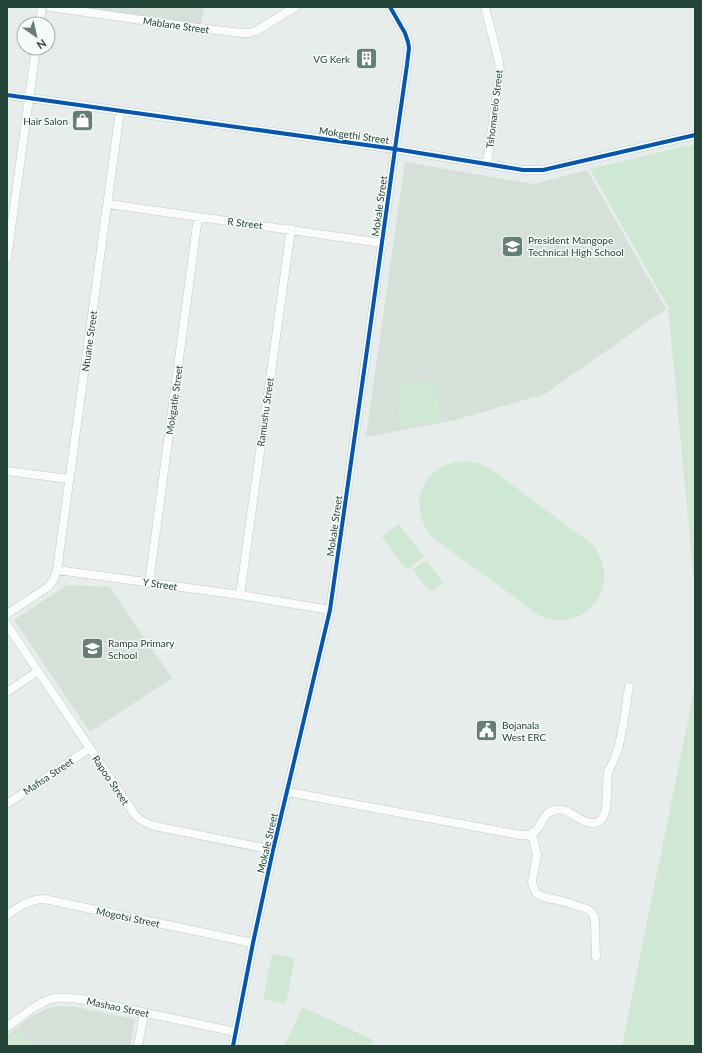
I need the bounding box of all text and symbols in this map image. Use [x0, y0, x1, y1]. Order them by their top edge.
street label: Mablane Street [142, 14, 210, 36]
north arrow [16, 16, 56, 56]
text: N [35, 37, 49, 52]
building icon: VG Kerk [353, 46, 379, 72]
place label: VG Kerk [313, 53, 351, 65]
street label: Tshomarelo Street [483, 69, 505, 149]
shop icon: Hair Salon [70, 108, 96, 134]
place label: Hair Salon [23, 115, 68, 127]
street label: Mokgethi Street [318, 124, 390, 146]
street label: Mokale Street [369, 174, 389, 237]
street label: R Street [227, 215, 264, 231]
school or university icon: President Mangope Technical High School [499, 233, 525, 259]
place label: President Mangope Technical High School [528, 234, 624, 258]
street label: Ntuane Street [79, 309, 99, 372]
street label: Mokgatle Street [163, 364, 185, 436]
street label: Ramushu Street [254, 376, 276, 447]
street label: Mokale Street [324, 494, 344, 557]
street label: Y Street [142, 576, 178, 592]
school or university icon: Rampa Primary School [80, 636, 106, 662]
place label: Rampa Primary School [108, 637, 175, 661]
public building icon: Bojanala West ERC [474, 718, 500, 744]
place label: Bojanala West ERC [502, 719, 547, 743]
street label: Rapoo Street [90, 753, 132, 807]
street label: Mafisa Street [21, 755, 76, 797]
street label: Mokale Street [254, 811, 280, 874]
street label: Mogotsi Street [95, 904, 161, 930]
street label: Mashao Street [86, 995, 151, 1020]

